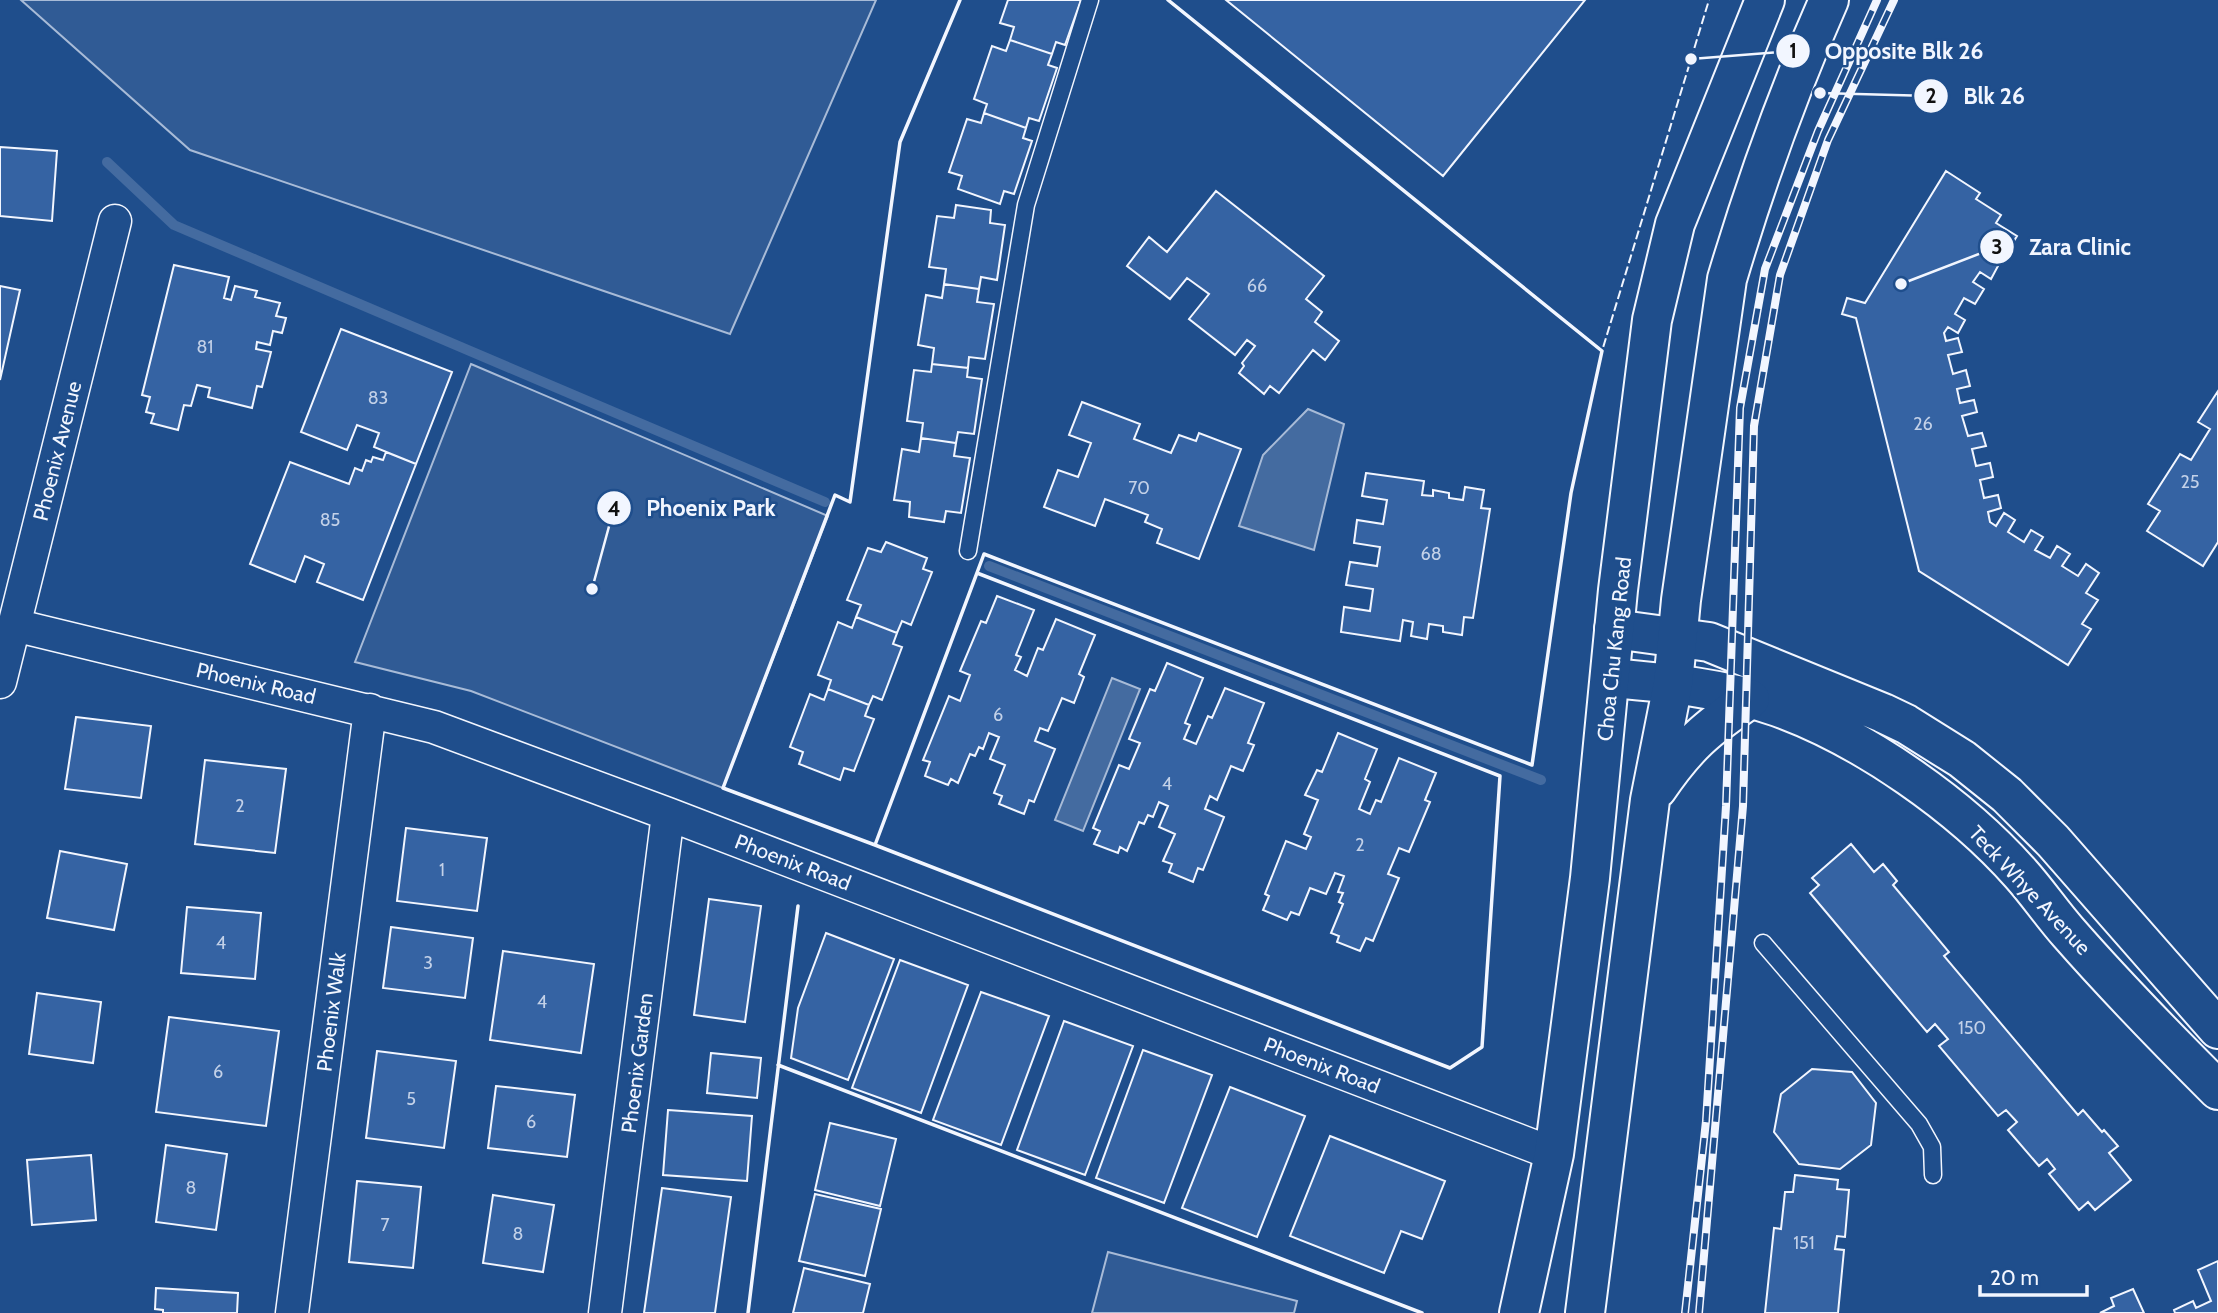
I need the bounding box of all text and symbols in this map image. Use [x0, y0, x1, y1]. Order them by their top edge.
callout: Opposite Blk 26 [1775, 29, 1997, 73]
text: Opposite Blk 26 [1825, 37, 1983, 65]
text: 1 [1789, 38, 1797, 63]
callout: Blk 26 [1914, 74, 2039, 118]
text: Blk 26 [1963, 82, 2025, 110]
text: 2 [1925, 83, 1937, 108]
callout: Zara Clinic [1980, 225, 2145, 269]
text: Zara Clinic [2029, 233, 2131, 261]
text: 3 [1991, 234, 2003, 259]
house number: 66 [1247, 275, 1267, 297]
house number: 81 [197, 336, 213, 358]
street label: Phoenix Avenue [28, 378, 86, 523]
house number: 83 [368, 387, 388, 409]
house number: 26 [1913, 413, 1933, 435]
house number: 25 [2180, 471, 2200, 493]
house number: 70 [1128, 477, 1150, 499]
callout: Phoenix Park [597, 486, 789, 530]
text: Phoenix Park [646, 494, 777, 522]
text: 4 [607, 496, 621, 521]
house number: 85 [320, 509, 340, 531]
house number: 68 [1420, 543, 1442, 565]
street label: Choa Chu Kang Road [1592, 556, 1636, 742]
street label: Phoenix Road [194, 657, 318, 709]
house number: 6 [993, 704, 1003, 726]
house number: 4 [1162, 773, 1172, 795]
house number: 2 [235, 795, 245, 817]
street label: Teck Whye Avenue [1964, 820, 2096, 960]
street label: Phoenix Road [732, 828, 854, 896]
house number: 2 [1355, 834, 1365, 856]
house number: 1 [439, 859, 445, 881]
house number: 4 [216, 932, 226, 954]
street label: Phoenix Walk [311, 950, 351, 1073]
house number: 3 [423, 952, 433, 974]
house number: 4 [537, 991, 547, 1013]
street label: Phoenix Garden [616, 991, 658, 1135]
house number: 150 [1958, 1017, 1986, 1039]
street label: Phoenix Road [1261, 1031, 1383, 1099]
house number: 6 [213, 1061, 223, 1083]
house number: 5 [406, 1088, 416, 1110]
house number: 6 [526, 1111, 536, 1133]
house number: 8 [186, 1177, 196, 1199]
house number: 7 [380, 1214, 390, 1236]
house number: 8 [513, 1223, 523, 1245]
house number: 151 [1793, 1232, 1815, 1254]
scale bar [1980, 1254, 2087, 1298]
text: 20 m [1990, 1265, 2039, 1290]

